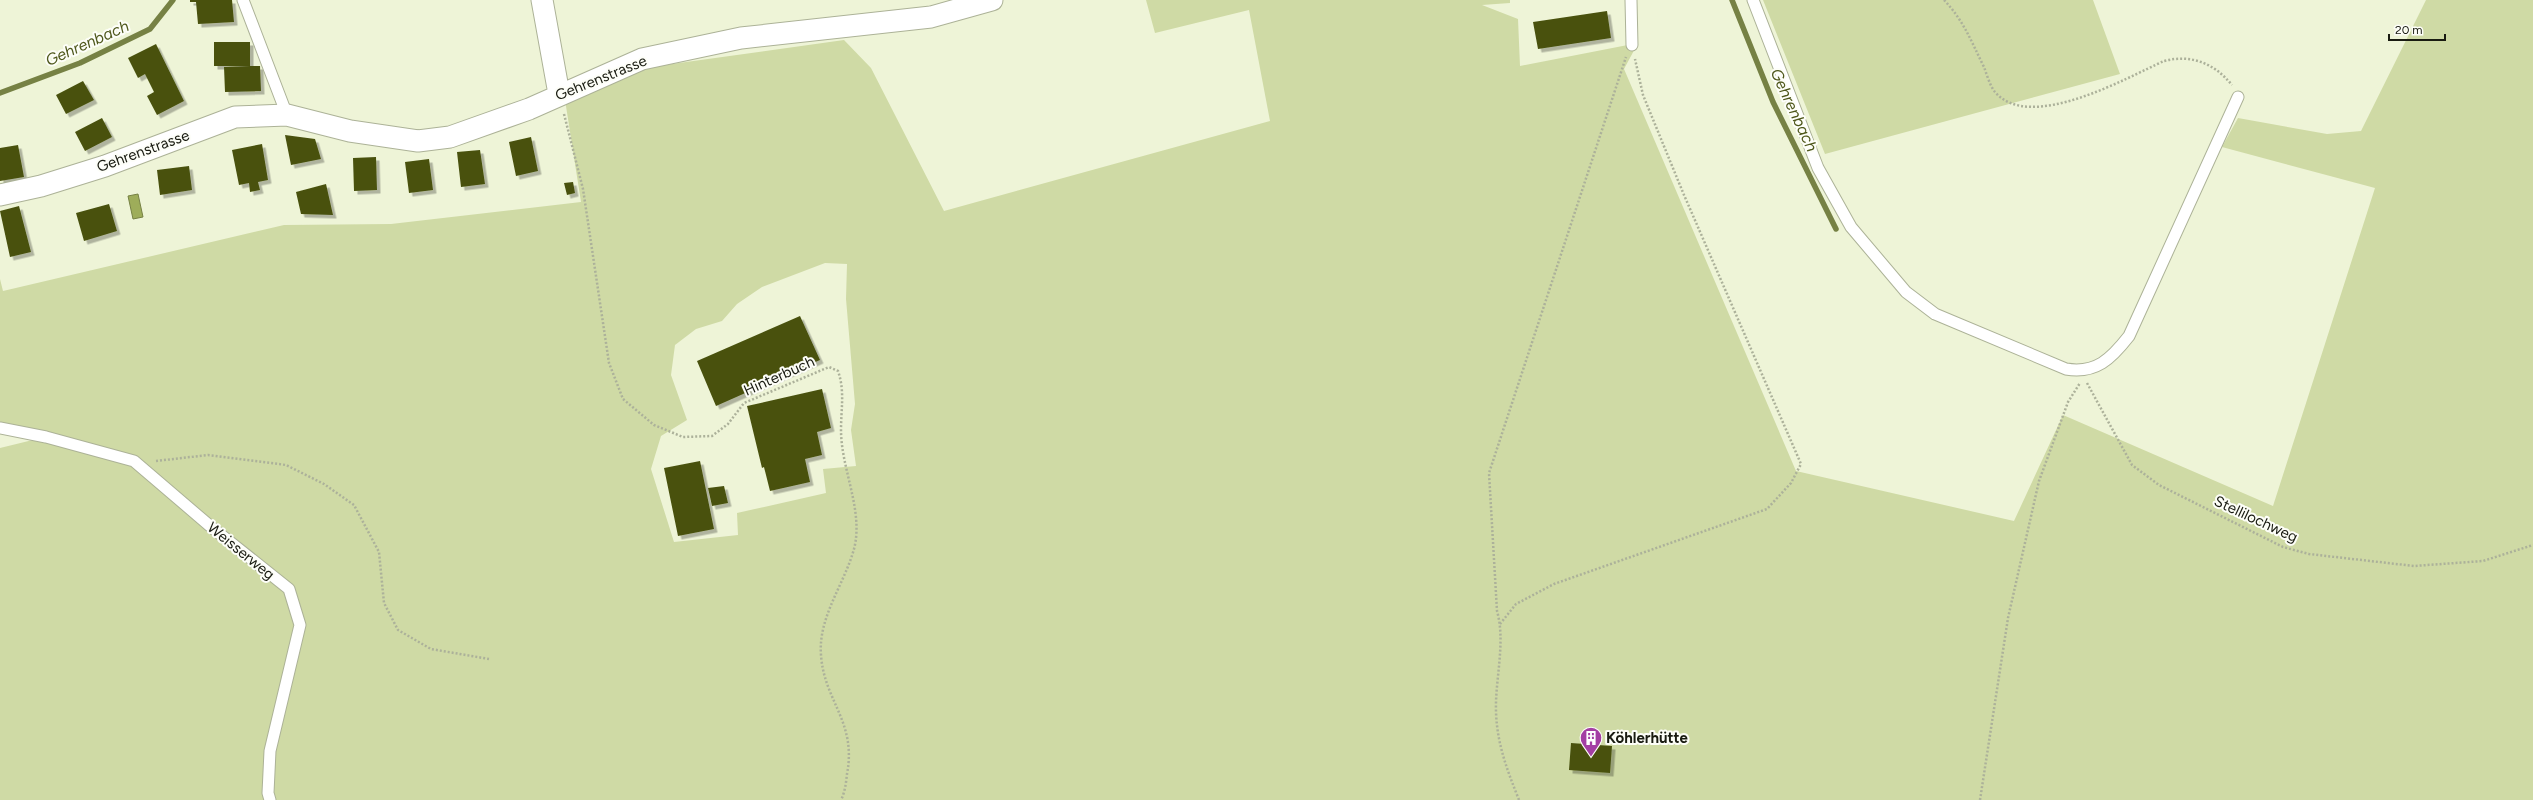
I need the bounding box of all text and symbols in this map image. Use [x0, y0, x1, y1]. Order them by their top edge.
water label: Gehrenbach [42, 16, 132, 70]
scale bar [2389, 16, 2445, 42]
text: 20 m [2395, 23, 2423, 37]
street label: Gehrenstrasse [553, 51, 649, 105]
water label: Gehrenbach [1767, 65, 1822, 155]
street label: Gehrenstrasse [94, 126, 192, 176]
street label: Hinterbuch [741, 352, 817, 400]
street label: Stellilochweg [2211, 492, 2301, 546]
street label: Weisserweg [204, 518, 278, 584]
building icon: Köhlerhütte [1578, 725, 1604, 758]
place label: Köhlerhütte [1606, 729, 1688, 747]

